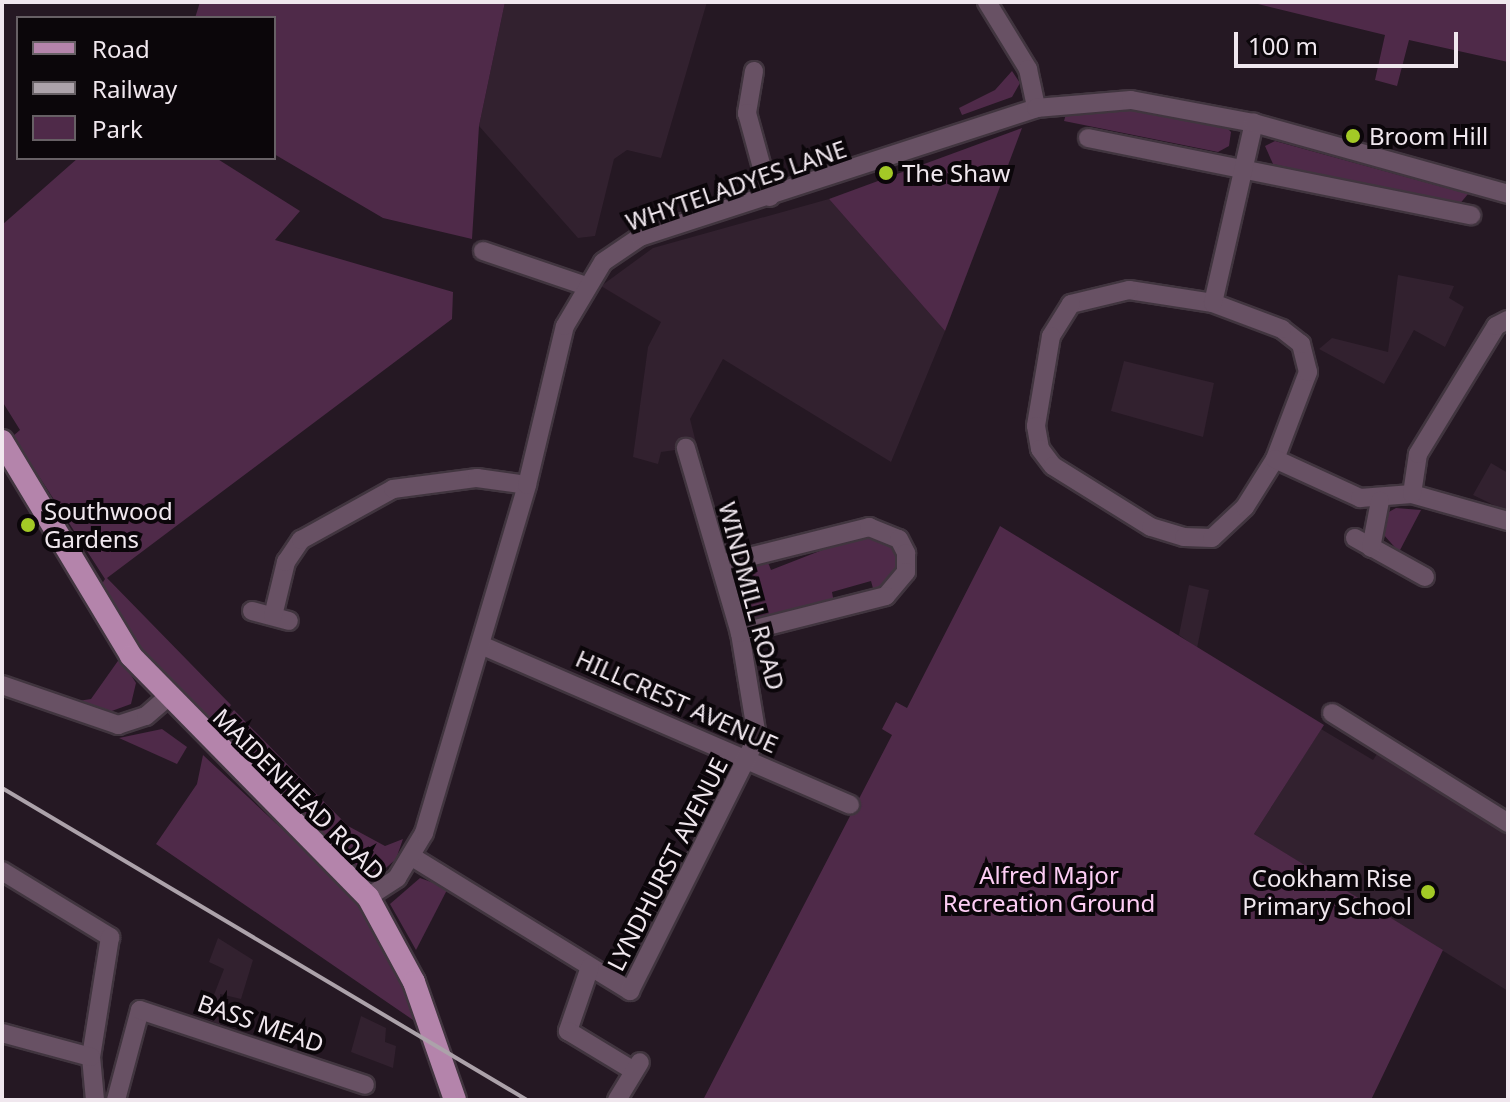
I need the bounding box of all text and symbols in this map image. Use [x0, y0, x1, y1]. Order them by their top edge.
legend [16, 16, 276, 160]
scale bar [1238, 16, 1462, 66]
text: 100 m [1248, 29, 1318, 62]
text: Road [92, 32, 150, 65]
text: Railway [92, 72, 177, 105]
text: Park [92, 112, 143, 145]
place label: Broom Hill [1369, 122, 1488, 150]
marker: Broom Hill [1344, 127, 1362, 145]
street label: WHYTELADYES LANE [622, 134, 850, 236]
place label: The Shaw [902, 159, 1010, 187]
marker: The Shaw [877, 164, 895, 182]
place label: Southwood Gardens [44, 497, 173, 553]
street label: WINDMILL ROAD [713, 499, 791, 693]
marker: Southwood Gardens [19, 516, 37, 534]
street label: HILLCREST AVENUE [572, 644, 782, 758]
street label: MAIDENHEAD ROAD [207, 702, 391, 886]
street label: LYNDHURST AVENUE [601, 753, 733, 975]
park label: Alfred Major Recreation Ground [943, 861, 1155, 917]
place label: Cookham Rise Primary School [1242, 864, 1412, 920]
marker: Cookham Rise Primary School [1419, 883, 1437, 901]
street label: BASS MEAD [194, 988, 328, 1058]

